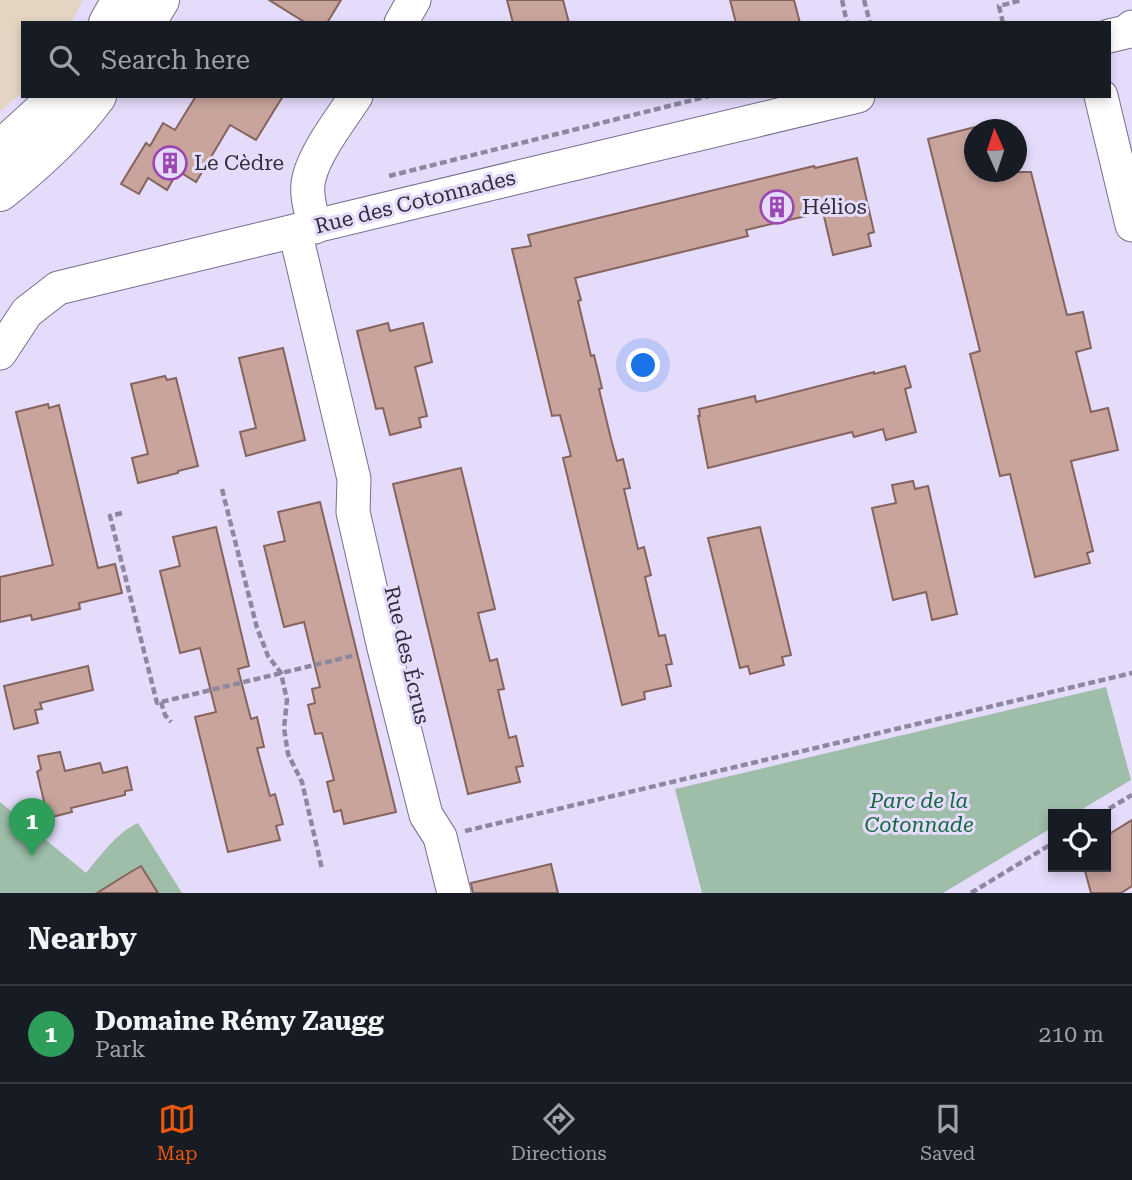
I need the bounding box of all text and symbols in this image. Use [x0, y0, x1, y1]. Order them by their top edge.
search box [21, 21, 1111, 98]
icon: search [45, 41, 83, 79]
text: Search here [101, 45, 250, 75]
north arrow [964, 119, 1027, 182]
building icon: Le Cèdre [151, 144, 189, 182]
place label: Le Cèdre [194, 151, 284, 175]
street label: Rue des Cotonnades [312, 165, 518, 239]
building icon: Hélios [758, 188, 796, 226]
place label: Hélios [802, 195, 867, 219]
your location [626, 348, 660, 382]
street label: Rue des Écrus [379, 583, 436, 727]
park label: Parc de la Cotonnade [864, 789, 974, 837]
pin: 1 [9, 798, 55, 856]
map controls [1048, 809, 1111, 872]
button: locate [1048, 809, 1111, 872]
text: Nearby [28, 921, 137, 956]
text: Domaine Rémy Zaugg [95, 1006, 384, 1036]
text: 1 [45, 1021, 57, 1048]
text: 210 m [1039, 1021, 1104, 1048]
text: Park [95, 1036, 146, 1063]
tab: Map [157, 1100, 197, 1165]
tab: Directions [511, 1100, 607, 1165]
tab: Saved [920, 1100, 975, 1165]

